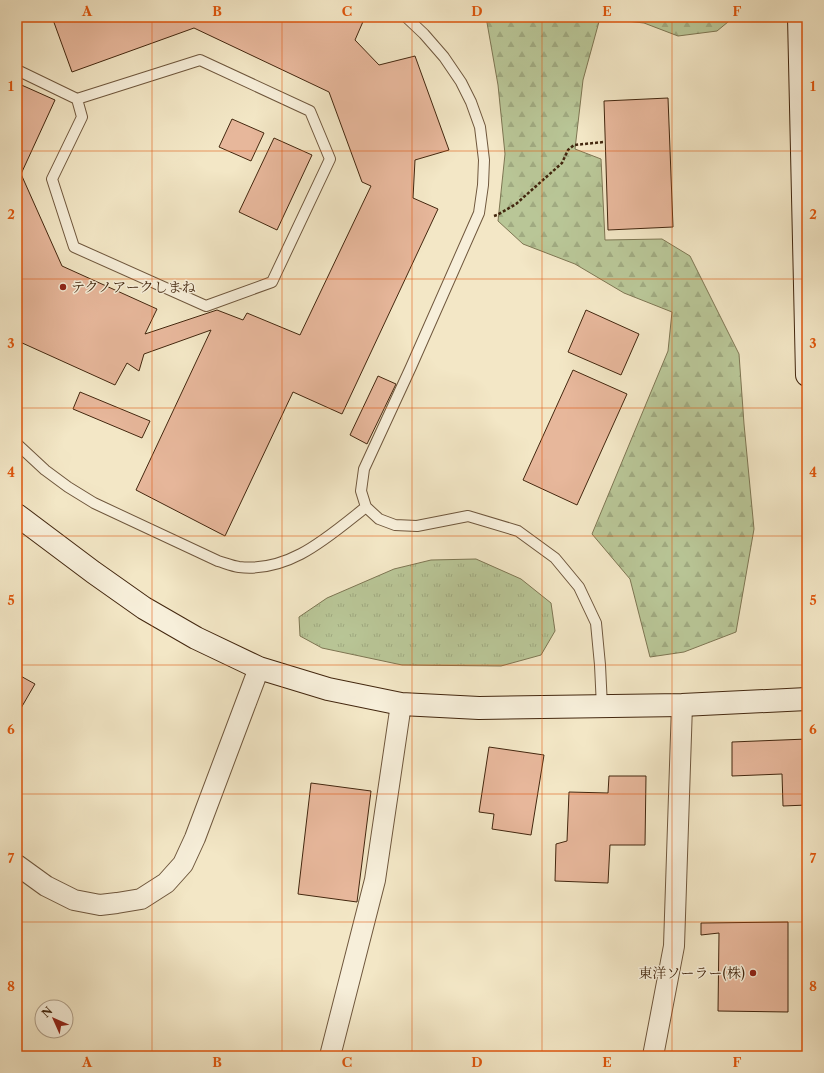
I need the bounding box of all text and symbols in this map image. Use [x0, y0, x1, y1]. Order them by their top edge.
text: A [81, 3, 93, 19]
text: B [212, 3, 222, 19]
text: C [342, 3, 352, 19]
text: D [471, 3, 483, 19]
text: E [602, 3, 612, 19]
text: F [733, 3, 742, 19]
text: 1 [8, 78, 14, 94]
text: 1 [810, 78, 816, 94]
text: 2 [7, 206, 15, 222]
text: 2 [809, 206, 817, 222]
place label: テクノアークしまね [71, 278, 196, 296]
marker: テクノアークしまね [58, 282, 68, 292]
text: 3 [7, 335, 15, 351]
text: 3 [809, 335, 817, 351]
text: 4 [7, 464, 15, 480]
text: 4 [809, 464, 817, 480]
text: 5 [7, 592, 15, 608]
text: 5 [809, 592, 817, 608]
text: 6 [7, 721, 15, 737]
text: 6 [809, 721, 817, 737]
text: 7 [8, 850, 15, 866]
text: 7 [810, 850, 817, 866]
place label: 東洋ソーラー(株) [639, 964, 745, 982]
marker: 東洋ソーラー(株) [748, 968, 758, 978]
text: 8 [7, 978, 15, 994]
text: 8 [809, 978, 817, 994]
north arrow [34, 999, 74, 1039]
text: N [39, 1003, 56, 1020]
text: A [81, 1054, 93, 1070]
text: B [212, 1054, 222, 1070]
text: C [342, 1054, 352, 1070]
text: D [471, 1054, 483, 1070]
text: E [602, 1054, 612, 1070]
text: F [733, 1054, 742, 1070]

